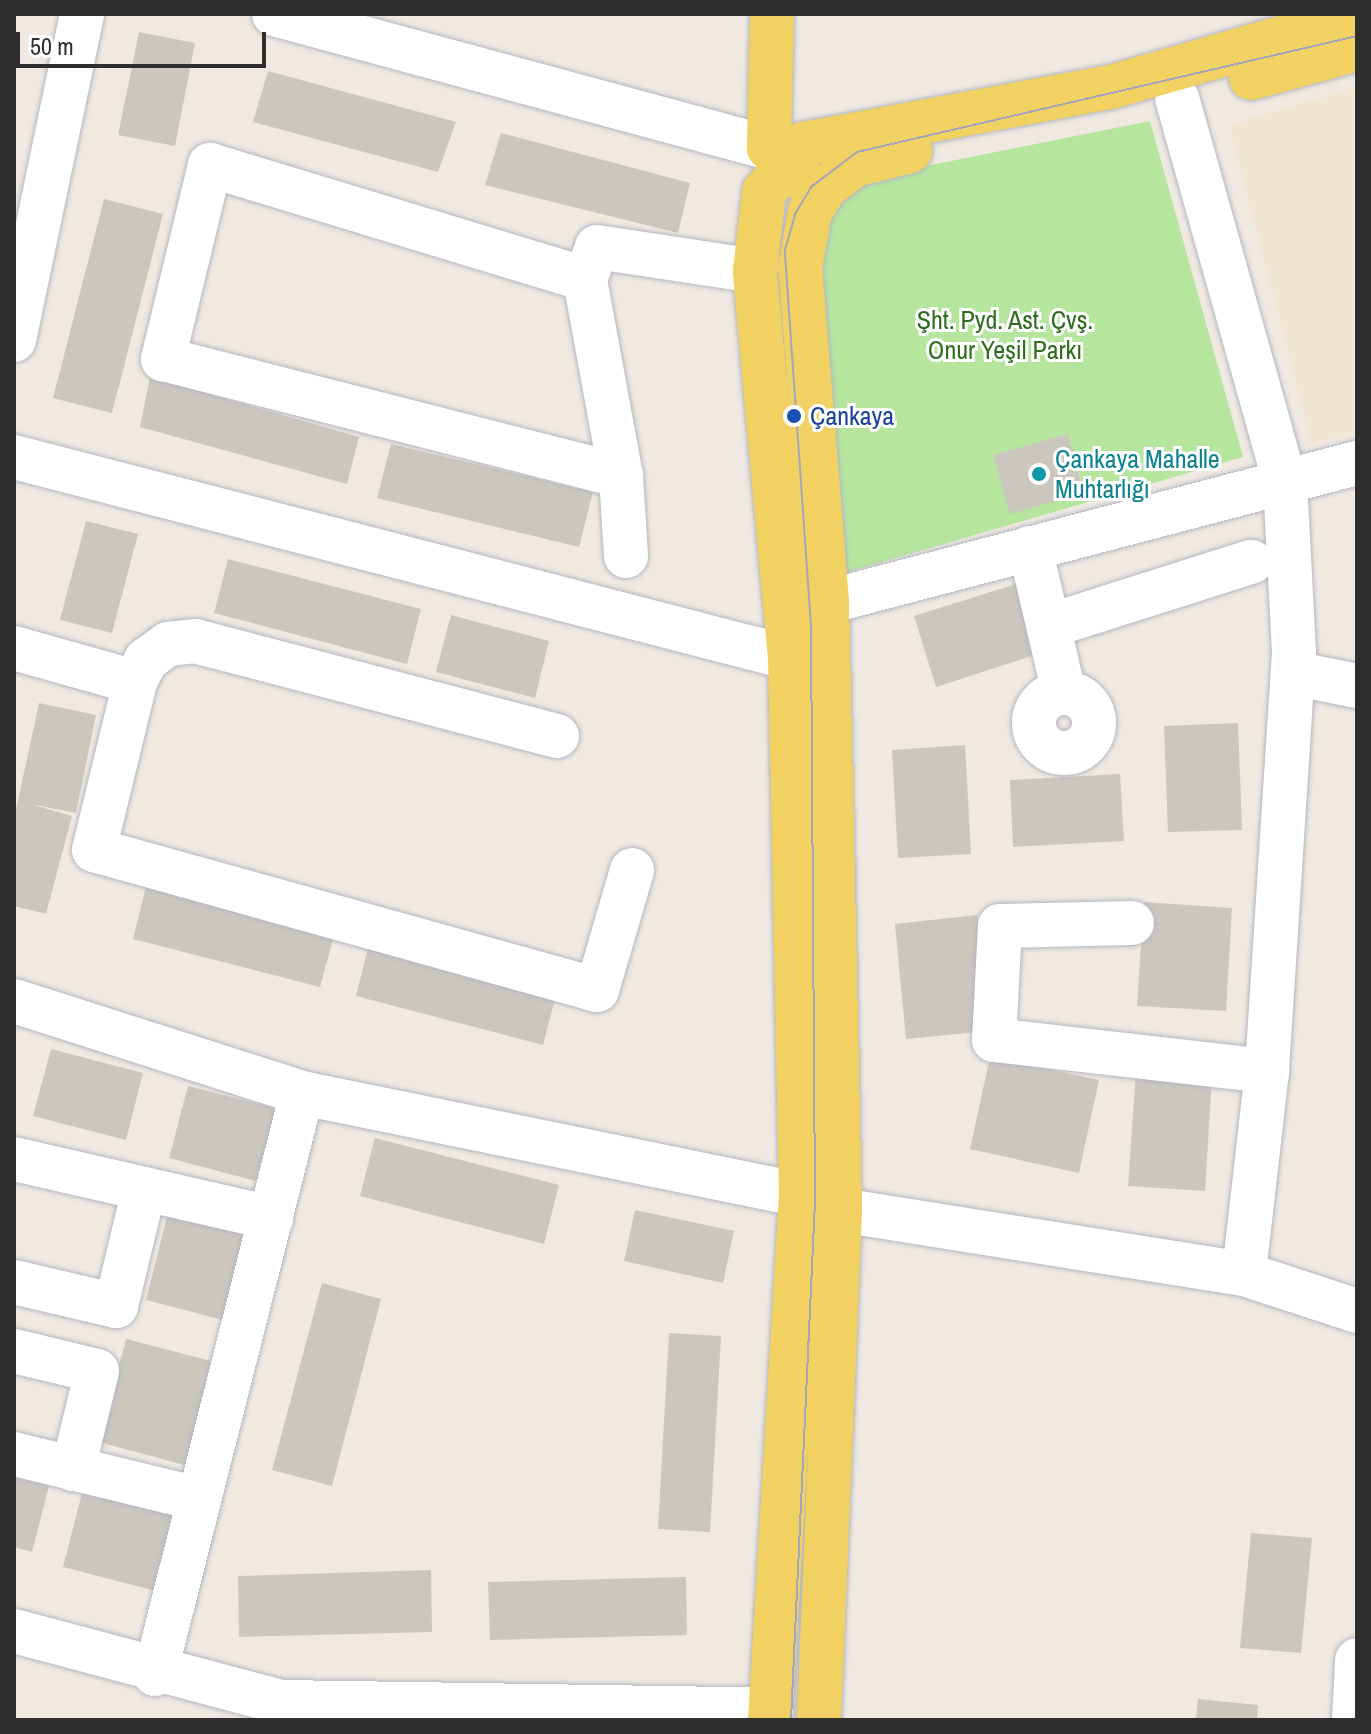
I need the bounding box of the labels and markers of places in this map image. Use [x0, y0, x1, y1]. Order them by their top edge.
place label: Çankaya [810, 400, 894, 432]
marker: Çankaya [785, 407, 803, 425]
place label: Çankaya Mahalle Muhtarlığı [1055, 443, 1220, 504]
marker: Çankaya Mahalle Muhtarlığı [1030, 465, 1048, 483]

